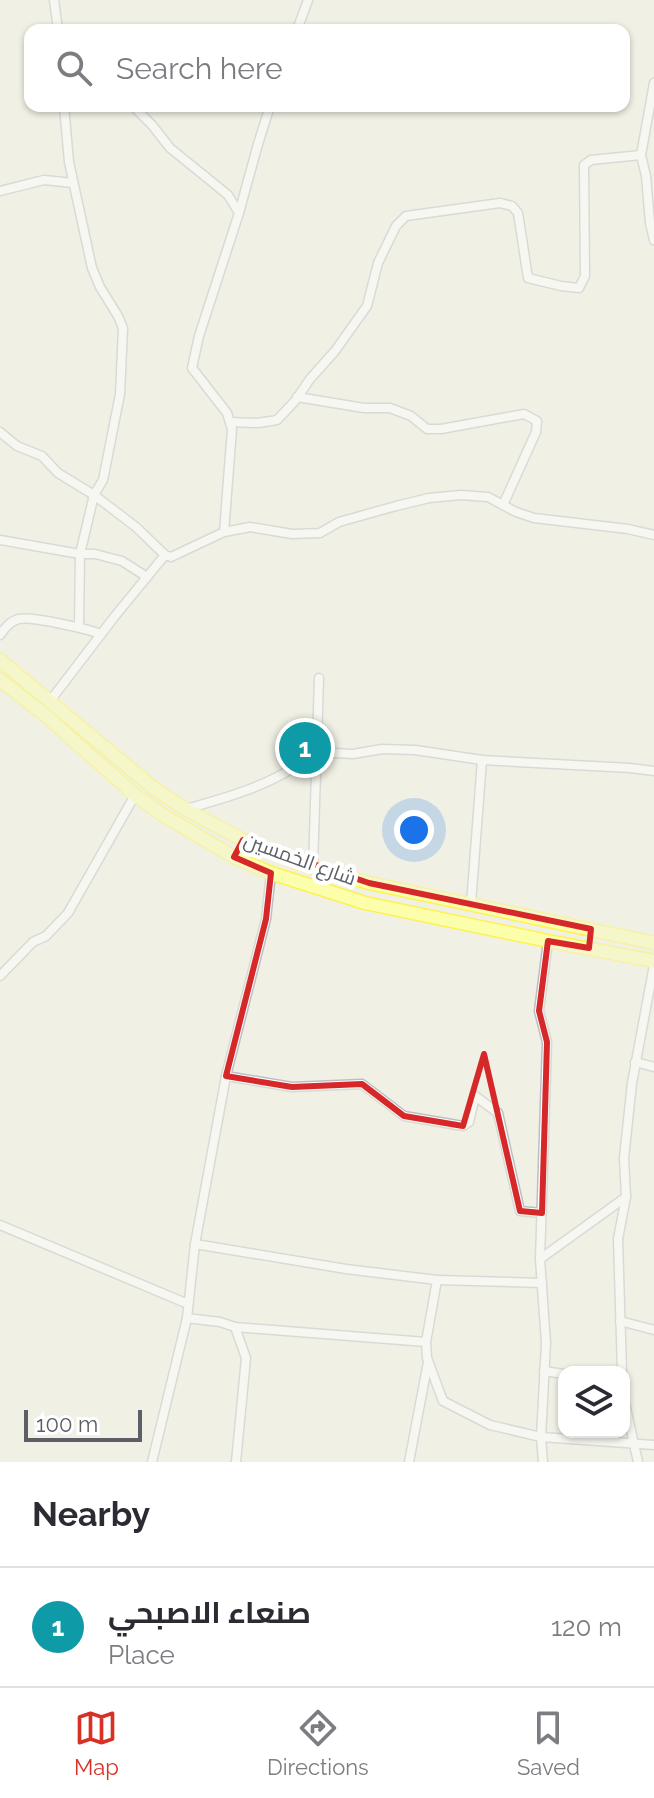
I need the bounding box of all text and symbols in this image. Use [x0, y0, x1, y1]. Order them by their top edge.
search box [24, 24, 630, 112]
icon: search [52, 46, 96, 90]
text: Search here [116, 51, 283, 86]
pin: 1 [279, 718, 331, 778]
your location [394, 810, 434, 850]
street label: شارع الخمسين [240, 828, 359, 892]
map controls [558, 1366, 630, 1438]
button: layers [558, 1366, 630, 1438]
scale bar [24, 1406, 142, 1442]
text: 100 m [36, 1411, 98, 1437]
text: Nearby [32, 1494, 150, 1534]
text: صنعاء الاصبحي [108, 1595, 311, 1630]
text: 1 [52, 1612, 64, 1642]
text: 120 m [551, 1612, 622, 1642]
text: Place [108, 1640, 175, 1670]
tab: Map [74, 1706, 119, 1780]
tab: Directions [267, 1706, 369, 1780]
tab: Saved [517, 1706, 580, 1780]

